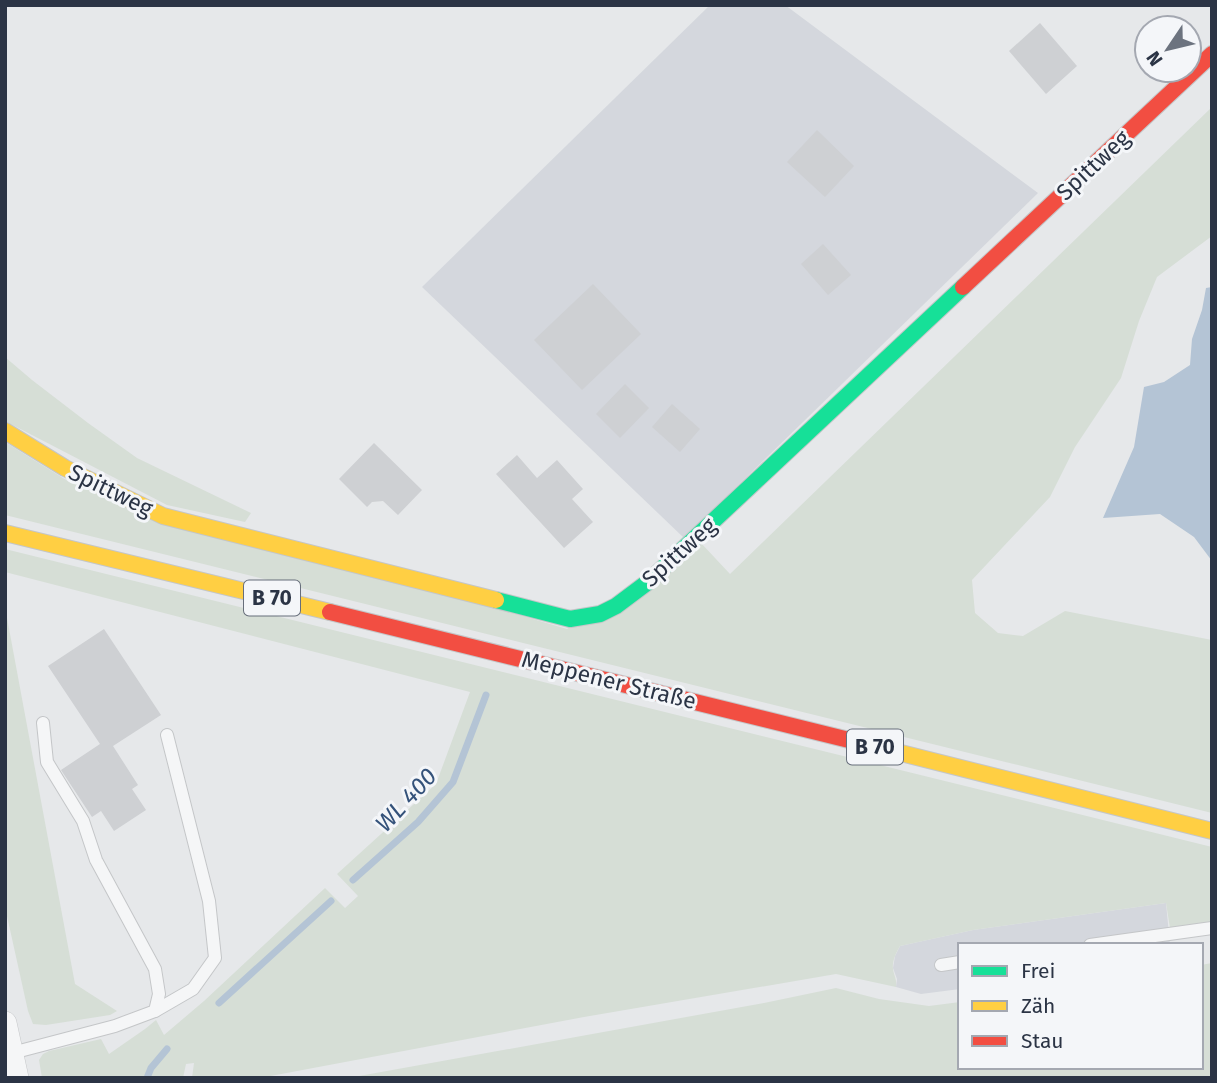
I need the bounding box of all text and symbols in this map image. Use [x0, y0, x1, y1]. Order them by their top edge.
north arrow [1133, 14, 1203, 84]
text: N [1141, 47, 1168, 70]
street label: Spittweg [1050, 124, 1136, 206]
street label: Spittweg [64, 458, 158, 522]
street label: Spittweg [636, 511, 722, 593]
road number: B 70 [244, 580, 300, 616]
street label: Meppener Straße [519, 645, 699, 715]
road number: B 70 [847, 730, 903, 764]
water label: WL 400 [370, 762, 442, 838]
legend [958, 943, 1203, 1069]
text: Frei [1021, 958, 1055, 984]
text: Zäh [1021, 993, 1055, 1019]
text: Stau [1021, 1028, 1064, 1054]

